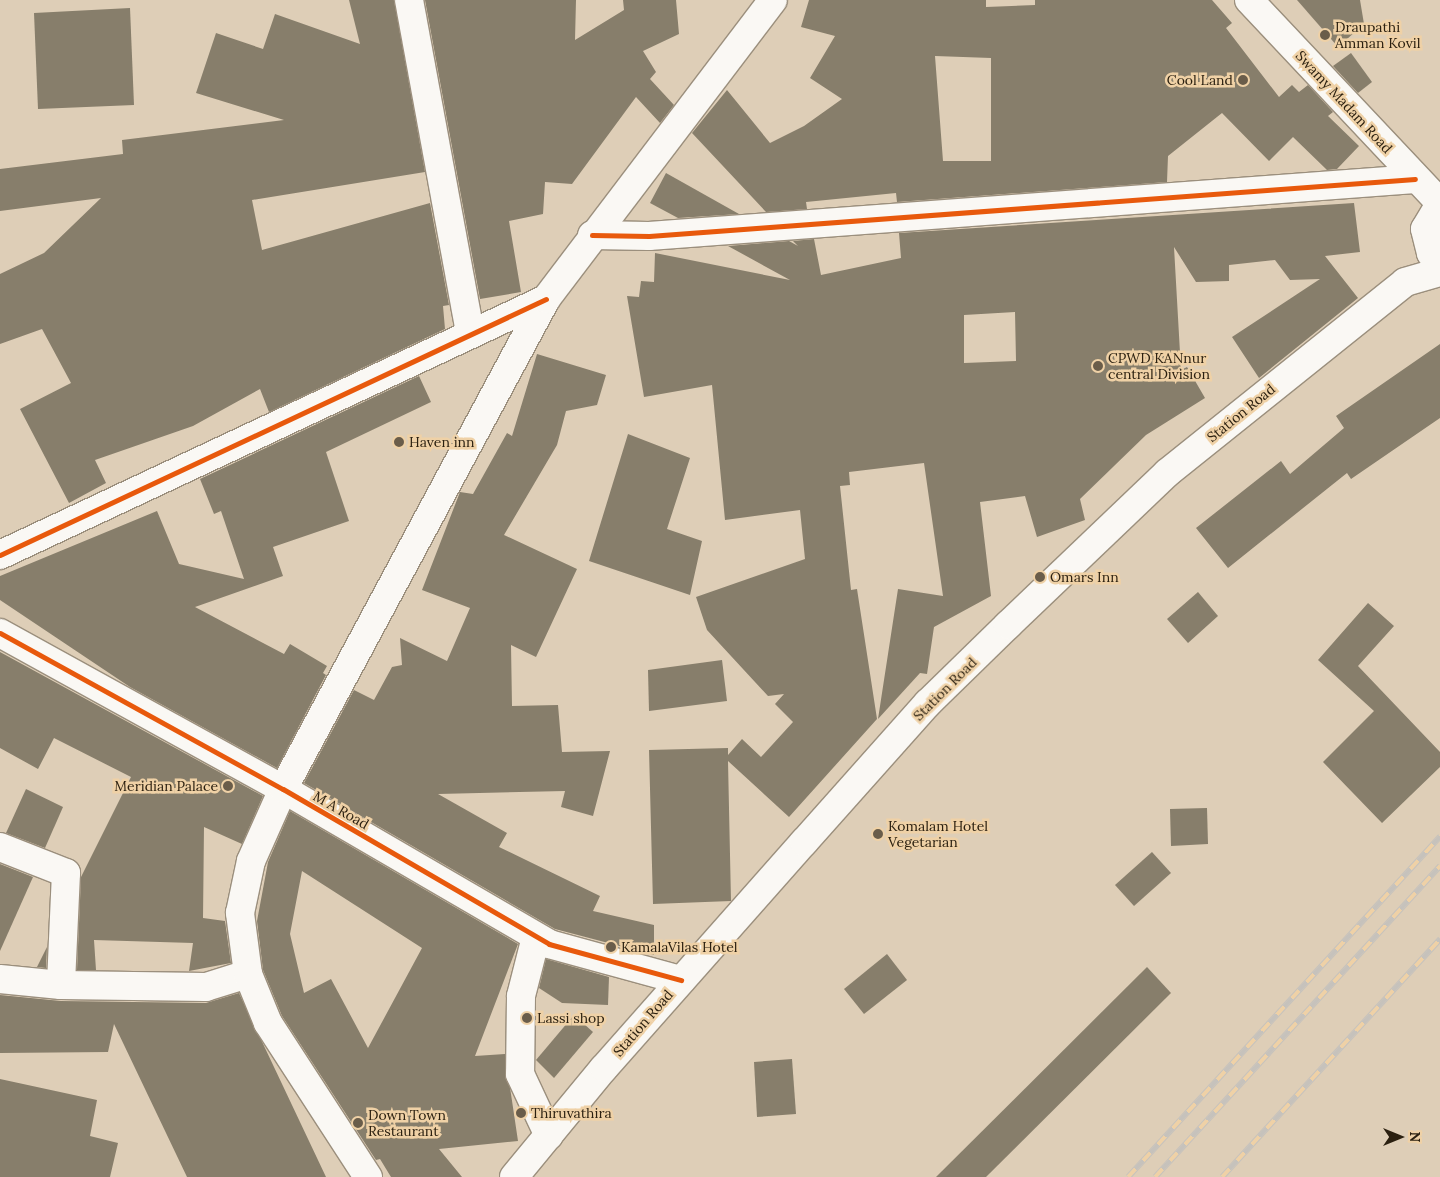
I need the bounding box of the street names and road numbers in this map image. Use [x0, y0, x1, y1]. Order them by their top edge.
street label: Swamy Madam Road [1292, 47, 1396, 157]
street label: Station Road [1204, 380, 1278, 446]
street label: Station Road [910, 654, 980, 724]
street label: M A Road [310, 787, 372, 833]
street label: Station Road [610, 986, 676, 1060]

